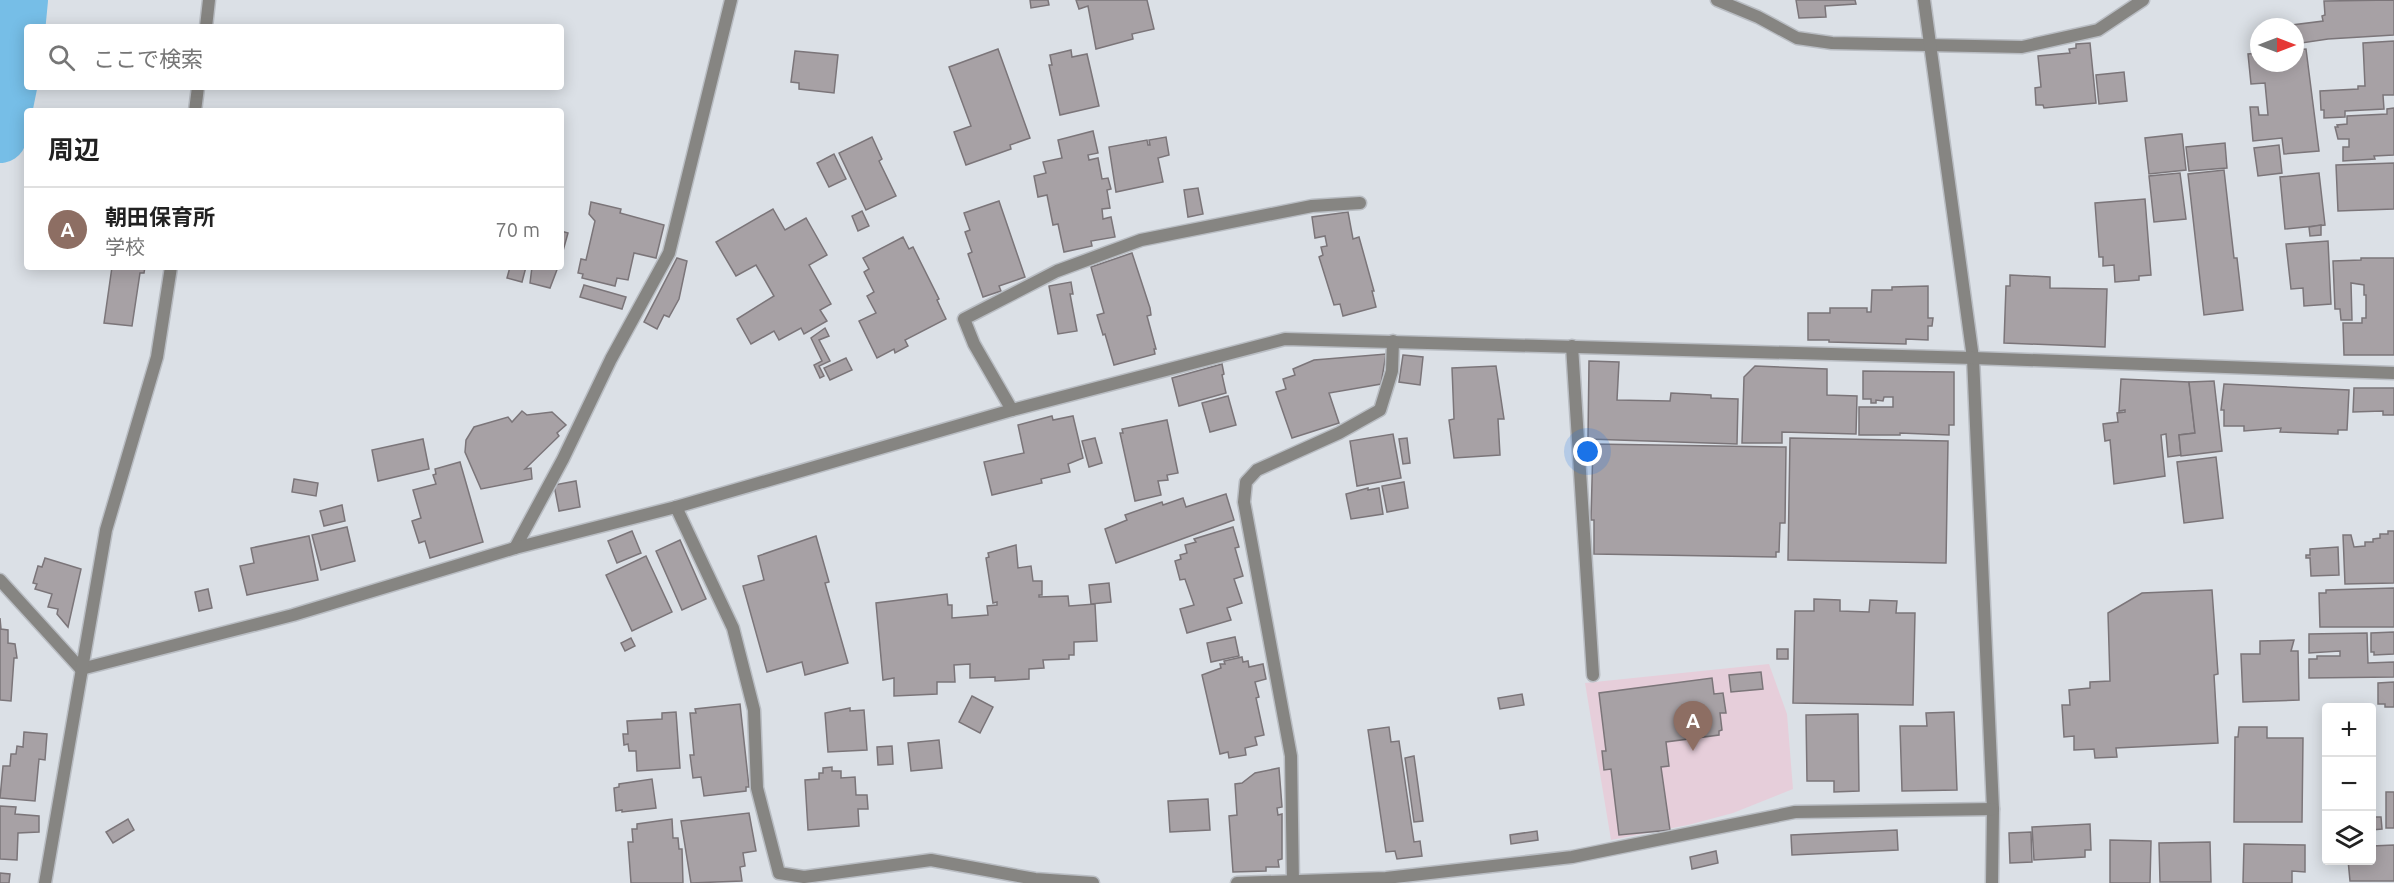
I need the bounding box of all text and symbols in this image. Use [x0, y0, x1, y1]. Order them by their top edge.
north arrow [2250, 18, 2304, 72]
search box [24, 24, 564, 90]
icon: search [45, 41, 78, 74]
text: ここで検索 [93, 46, 203, 71]
text: 周辺 [48, 135, 100, 164]
text: 朝田保育所 [105, 204, 215, 229]
text: A [60, 218, 75, 241]
text: 70 m [496, 218, 540, 241]
text: 学校 [105, 235, 145, 258]
your location [1573, 437, 1602, 466]
pin: A [1674, 702, 1712, 751]
map controls [2322, 703, 2376, 865]
button: + [2322, 703, 2376, 757]
button: − [2322, 757, 2376, 811]
button: layers [2322, 811, 2376, 865]

